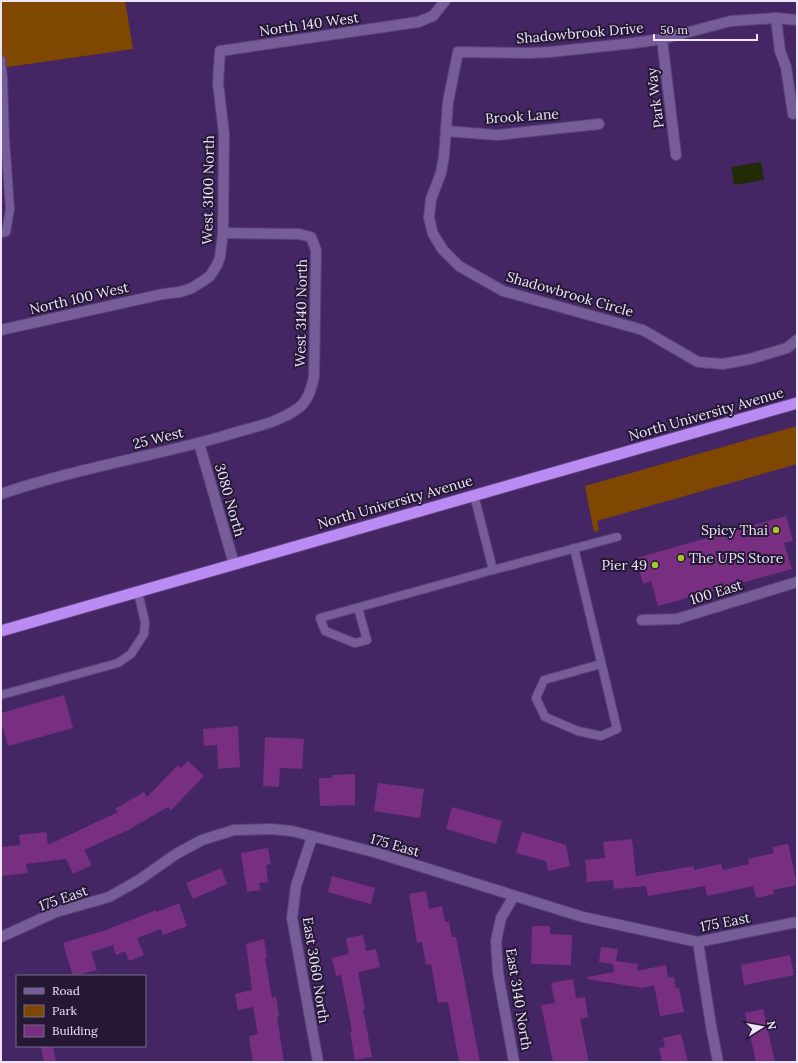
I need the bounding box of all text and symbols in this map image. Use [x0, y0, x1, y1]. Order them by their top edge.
street label: North 140 West [258, 8, 360, 40]
scale bar [654, 16, 757, 42]
street label: Shadowbrook Drive [516, 18, 645, 48]
text: 50 m [660, 22, 688, 37]
street label: Park Way [642, 66, 668, 129]
street label: Brook Lane [485, 104, 560, 128]
street label: West 3100 North [198, 135, 218, 245]
street label: West 3140 North [291, 259, 311, 367]
street label: Shadowbrook Circle [504, 267, 636, 321]
street label: North 100 West [28, 278, 131, 318]
street label: North University Avenue [626, 383, 786, 445]
street label: 25 West [131, 423, 186, 453]
street label: 3080 North [211, 461, 249, 539]
street label: North University Avenue [315, 471, 475, 533]
place label: Spicy Thai [701, 521, 768, 539]
marker: Spicy Thai [771, 525, 781, 535]
place label: The UPS Store [689, 549, 784, 567]
marker: The UPS Store [676, 553, 686, 563]
place label: Pier 49 [602, 556, 647, 574]
marker: Pier 49 [650, 560, 660, 570]
street label: 100 East [688, 575, 745, 609]
street label: 175 East [368, 829, 422, 861]
street label: 175 East [36, 881, 90, 915]
street label: 175 East [698, 908, 752, 936]
street label: East 3060 North [299, 916, 333, 1024]
street label: East 3140 North [502, 947, 536, 1051]
legend [16, 975, 146, 1047]
text: Road [52, 983, 80, 998]
text: Park [52, 1003, 78, 1018]
north arrow [742, 1007, 782, 1047]
text: N [764, 1020, 780, 1031]
text: Building [52, 1023, 98, 1038]

